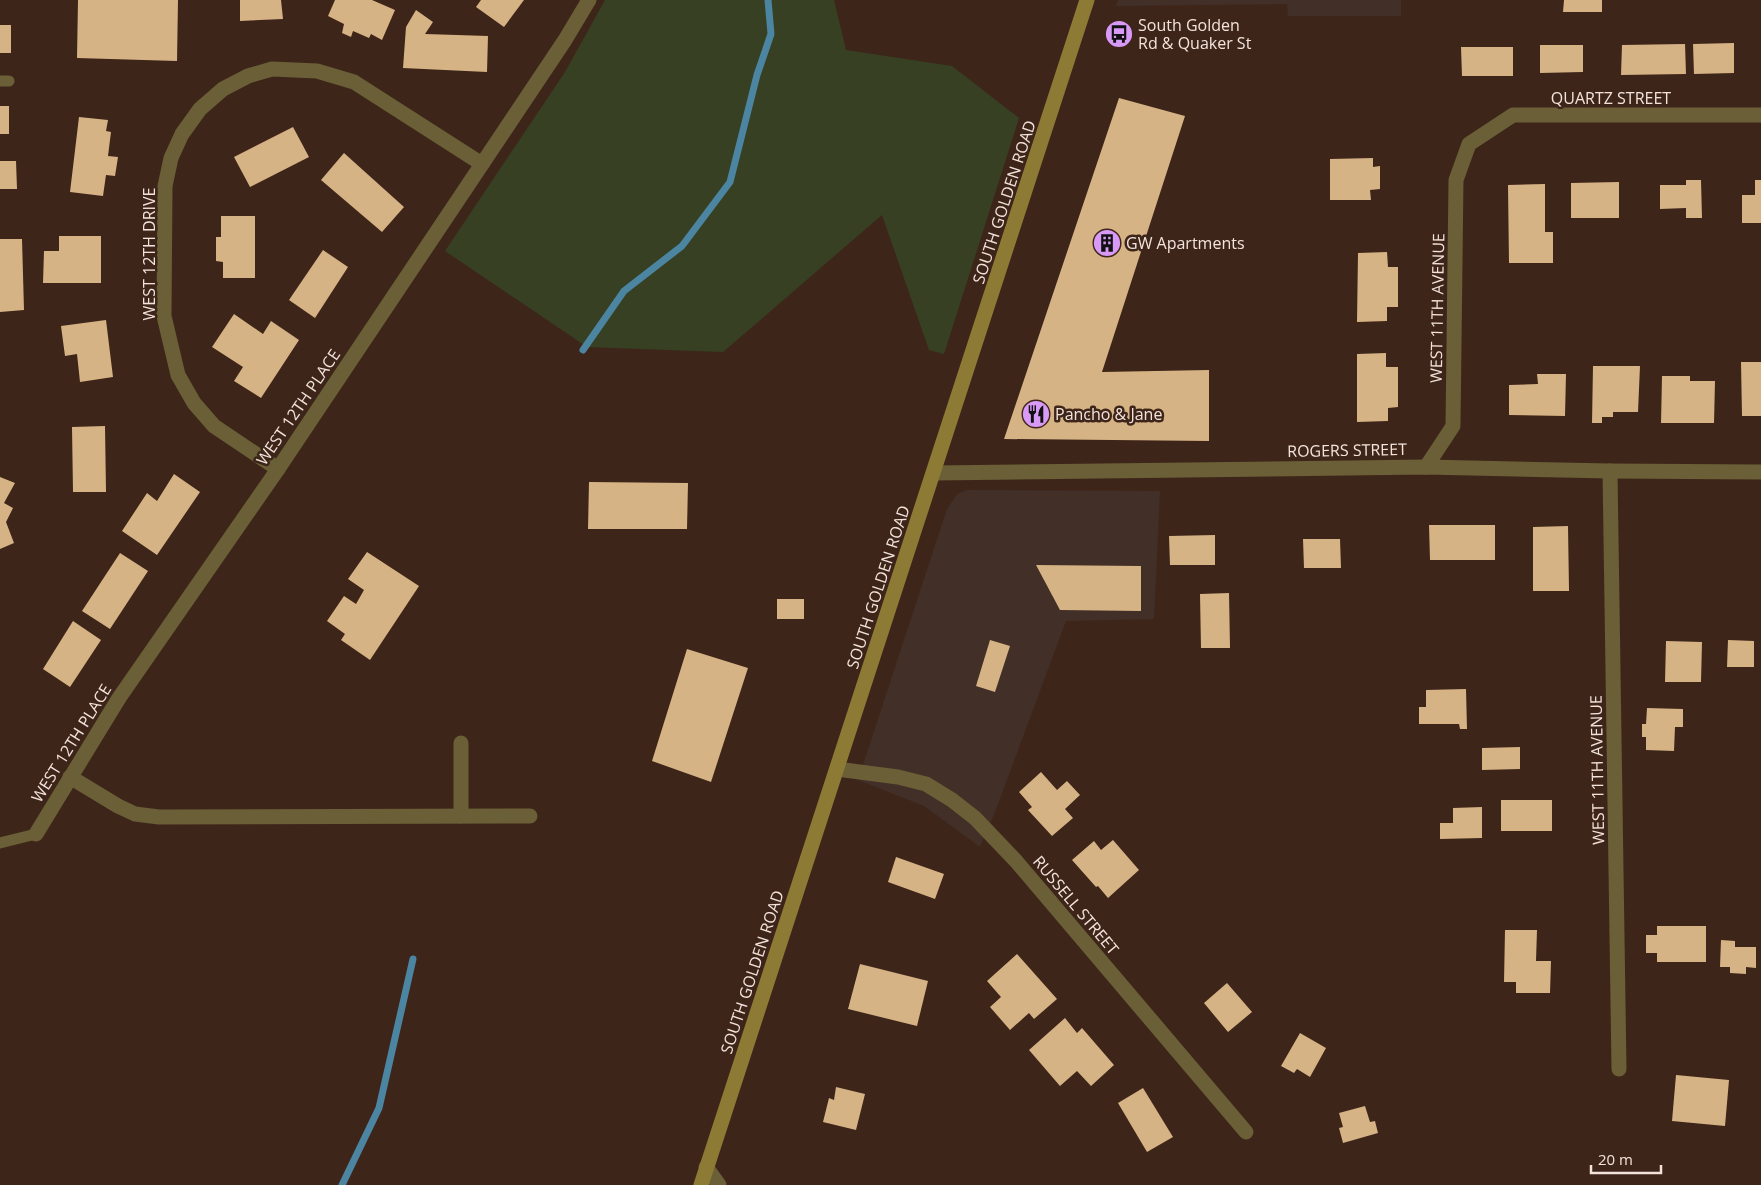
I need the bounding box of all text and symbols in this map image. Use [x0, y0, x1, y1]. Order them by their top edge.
place label: South Golden Rd & Quaker St [1138, 14, 1252, 54]
bus stop icon: South Golden Rd & Quaker St [1104, 19, 1134, 49]
street label: QUARTZ STREET [1551, 87, 1671, 109]
street label: SOUTH GOLDEN ROAD [967, 117, 1041, 287]
street label: WEST 12TH DRIVE [138, 188, 160, 320]
building icon: GW Apartments [1092, 228, 1122, 258]
place label: GW Apartments [1126, 232, 1245, 254]
street label: WEST 11TH AVENUE [1425, 233, 1449, 383]
street label: WEST 12TH PLACE [251, 345, 345, 469]
restaurant icon: Pancho & Jane [1021, 399, 1051, 429]
place label: Pancho & Jane [1055, 403, 1162, 425]
street label: ROGERS STREET [1287, 438, 1407, 462]
street label: SOUTH GOLDEN ROAD [841, 502, 915, 672]
street label: WEST 12TH PLACE [26, 680, 116, 806]
street label: WEST 11TH AVENUE [1585, 695, 1609, 845]
street label: RUSSELL STREET [1028, 851, 1124, 959]
street label: SOUTH GOLDEN ROAD [715, 887, 789, 1057]
scale bar [1591, 1142, 1661, 1174]
text: 20 m [1598, 1149, 1633, 1169]

